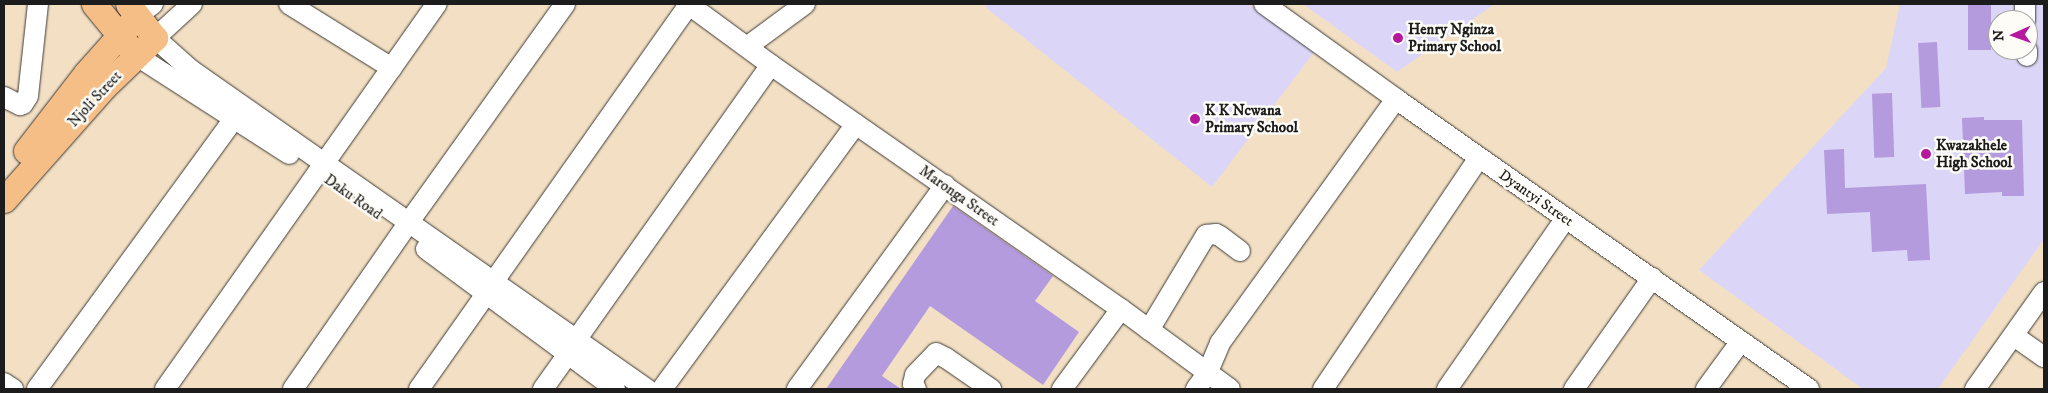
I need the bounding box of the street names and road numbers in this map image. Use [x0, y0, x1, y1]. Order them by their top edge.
street label: Njoli Street [65, 67, 125, 131]
street label: Maronga Street [916, 162, 1002, 230]
street label: Dyantyi Street [1495, 166, 1577, 230]
street label: Daku Road [321, 171, 385, 223]

